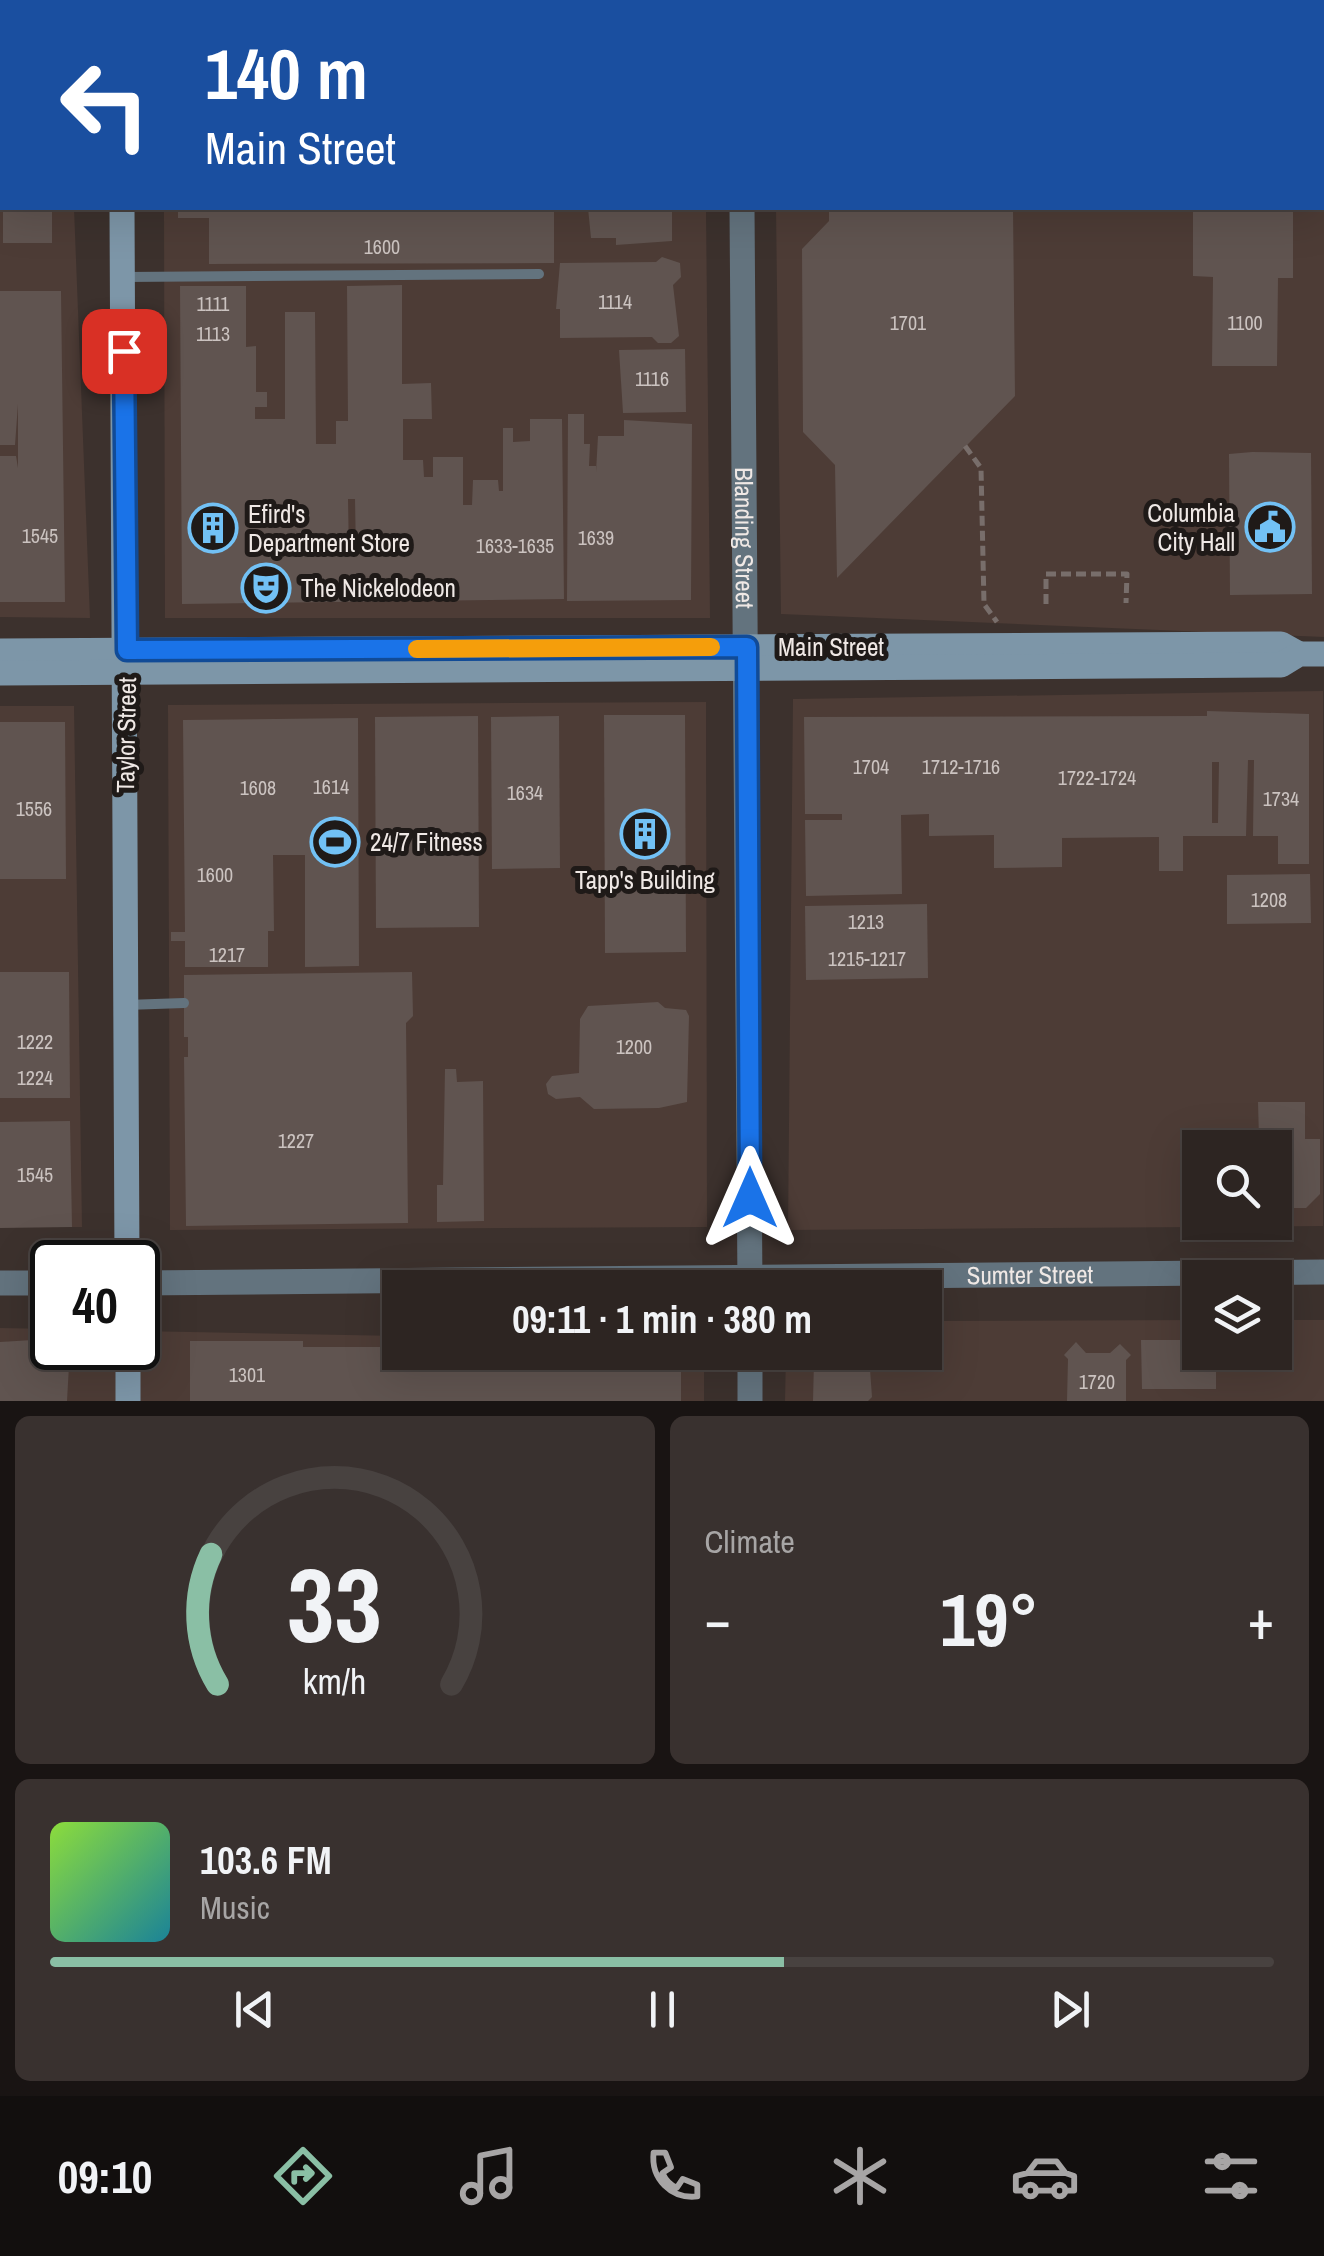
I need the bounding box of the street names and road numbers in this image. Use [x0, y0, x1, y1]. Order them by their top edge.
street label: Blanding Street [727, 467, 762, 609]
street label: Main Street [778, 630, 884, 664]
street label: Taylor Street [108, 677, 144, 793]
street label: Sumter Street [967, 1257, 1094, 1292]

